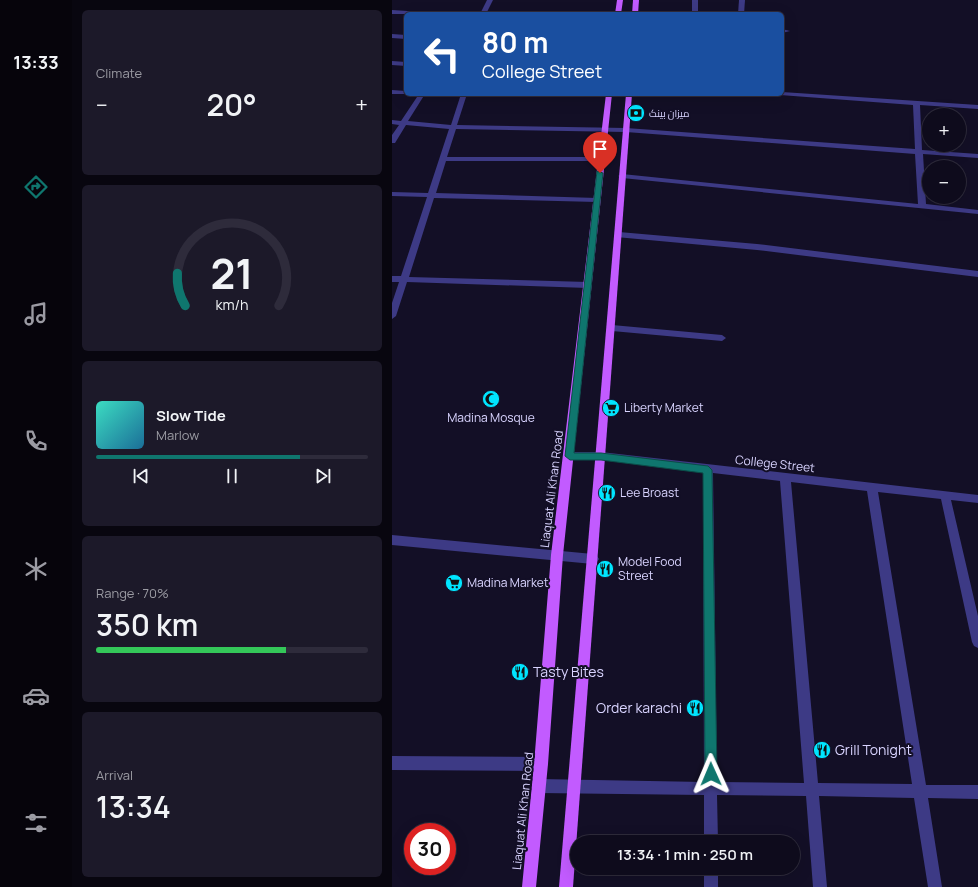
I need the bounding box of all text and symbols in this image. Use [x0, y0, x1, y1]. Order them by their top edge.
text: 80 m [482, 23, 548, 61]
icon: left [416, 28, 468, 80]
text: 13:33 [13, 50, 59, 74]
text: College Street [482, 59, 602, 83]
text: Climate [96, 64, 142, 82]
text: 20° [206, 84, 257, 125]
text: − [96, 90, 108, 120]
text: + [355, 90, 368, 120]
bank icon: میزان بینک [626, 103, 646, 123]
place label: میزان بینک [649, 106, 689, 120]
map controls [922, 108, 966, 204]
button: + [922, 108, 966, 152]
pin [583, 132, 617, 173]
icon: arrive [589, 138, 611, 160]
button: − [922, 160, 966, 204]
icon: directions [22, 173, 50, 201]
text: 21 [211, 245, 254, 301]
text: km/h [215, 295, 249, 314]
icon: music [22, 300, 50, 328]
mosque icon: Madina Mosque [481, 389, 501, 409]
supermarket icon: Liberty Market [601, 398, 621, 418]
place label: Liberty Market [624, 399, 704, 416]
text: Slow Tide [156, 405, 226, 426]
place label: Madina Mosque [447, 409, 535, 426]
text: Marlow [156, 426, 199, 444]
icon: phone [22, 427, 50, 455]
street label: Liaquat Ali Khan Road [536, 429, 567, 549]
street label: College Street [734, 451, 816, 476]
icon: previous [130, 465, 152, 487]
icon: pause [221, 465, 243, 487]
icon: next [312, 465, 334, 487]
restaurant icon: Lee Broast [597, 483, 617, 503]
place label: Lee Broast [620, 484, 679, 501]
place label: Model Food Street [618, 553, 682, 584]
icon: climate [22, 555, 50, 583]
restaurant icon: Model Food Street [595, 559, 615, 579]
supermarket icon: Madina Market [444, 573, 464, 593]
place label: Madina Market [467, 574, 549, 591]
text: Range · 70% [96, 584, 169, 602]
text: 350 km [96, 604, 198, 645]
restaurant icon: Tasty Bites [510, 662, 530, 682]
place label: Tasty Bites [533, 662, 604, 681]
icon: car [22, 682, 50, 710]
place label: Order karachi [596, 698, 682, 717]
restaurant icon: Order karachi [685, 698, 705, 718]
restaurant icon: Grill Tonight [812, 740, 832, 760]
place label: Grill Tonight [835, 740, 912, 759]
street label: Liaquat Ali Khan Road [508, 751, 537, 871]
position arrow [690, 753, 732, 795]
text: Arrival [96, 766, 133, 784]
text: 13:34 [96, 786, 171, 827]
icon: filters [22, 809, 50, 837]
speed limit sign: 30 [404, 823, 456, 875]
text: 13:34 · 1 min · 250 m [617, 844, 753, 865]

